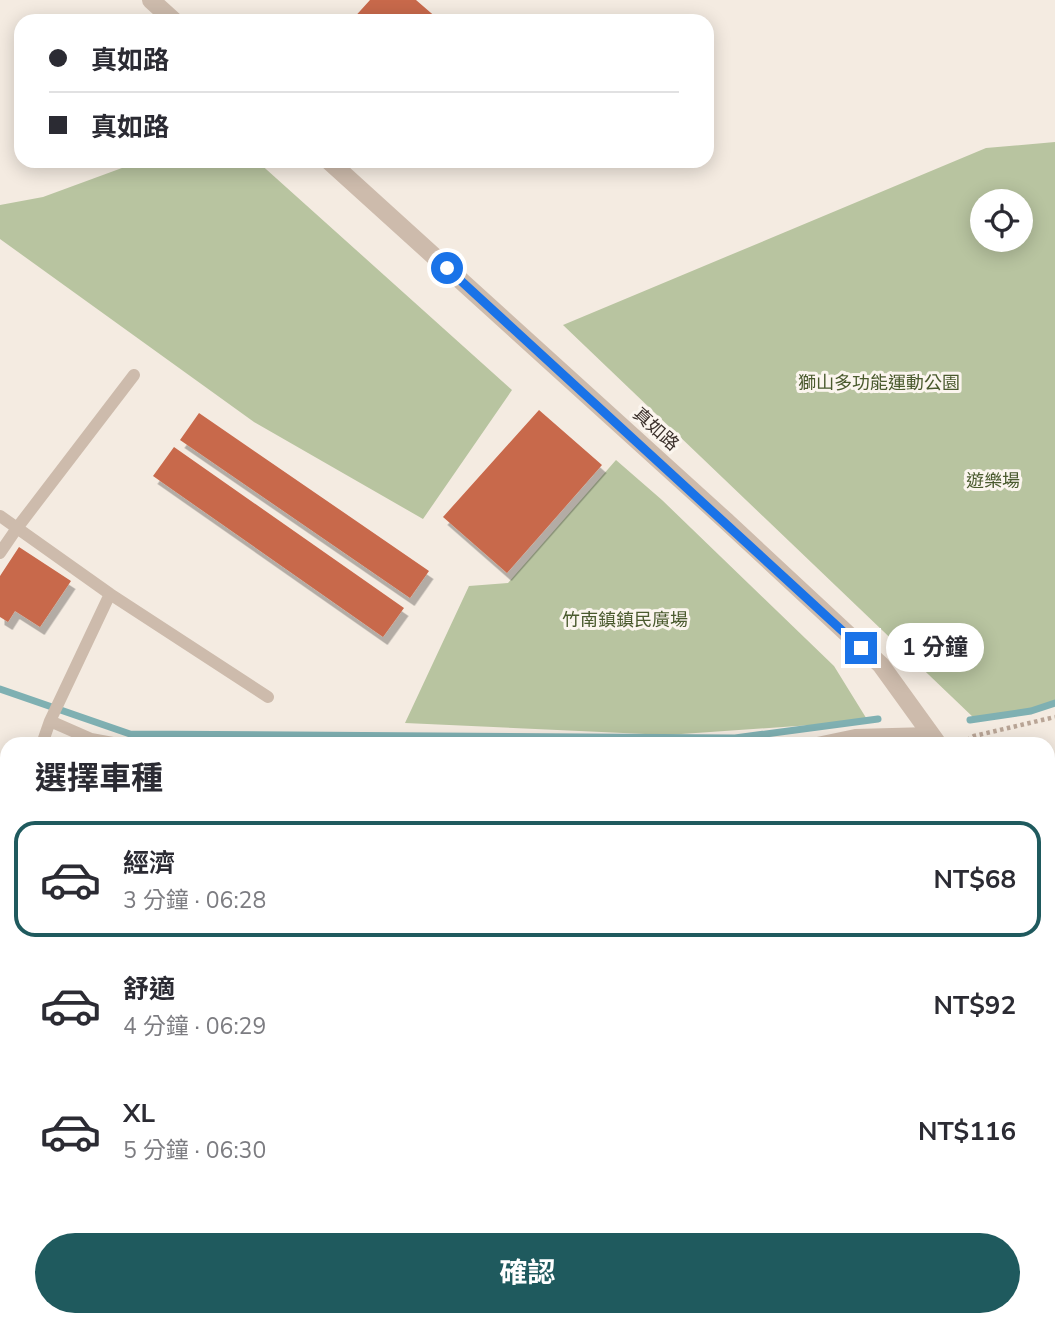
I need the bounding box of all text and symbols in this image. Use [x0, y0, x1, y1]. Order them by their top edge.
text: 真如路 [91, 43, 169, 78]
text: 真如路 [91, 110, 169, 145]
map controls [970, 189, 1033, 252]
button: locate [970, 189, 1033, 252]
route start [431, 252, 463, 284]
park label: 獅山多功能運動公園 [798, 371, 960, 395]
street label: 真如路 [628, 402, 684, 456]
park label: 遊樂場 [966, 469, 1020, 493]
park label: 竹南鎮鎮民廣場 [562, 608, 688, 632]
callout: 1 分鐘 [886, 624, 984, 672]
route end [845, 632, 877, 664]
text: 1 分鐘 [902, 632, 968, 663]
text: 選擇車種 [35, 757, 163, 800]
text: 經濟 [123, 846, 175, 881]
icon: car [39, 848, 102, 911]
text: NT$68 [934, 862, 1016, 897]
text: 3 分鐘 · 06:28 [123, 885, 266, 916]
text: 舒適 [123, 972, 175, 1007]
icon: car [39, 974, 102, 1037]
text: NT$92 [934, 988, 1016, 1023]
text: 4 分鐘 · 06:29 [123, 1011, 266, 1042]
text: XL [123, 1096, 155, 1131]
icon: car [39, 1100, 102, 1163]
text: NT$116 [918, 1114, 1016, 1149]
text: 5 分鐘 · 06:30 [123, 1135, 266, 1166]
button: 確認 [35, 1233, 1020, 1313]

